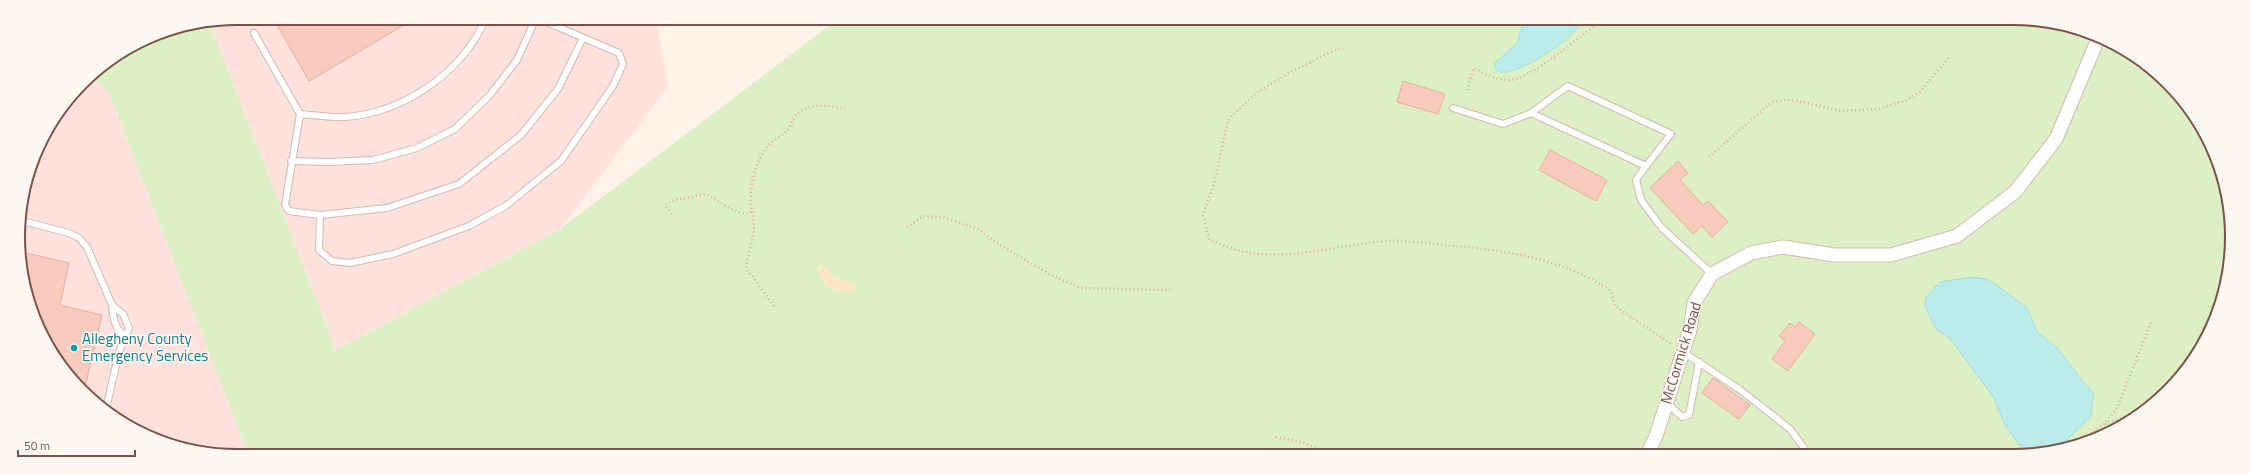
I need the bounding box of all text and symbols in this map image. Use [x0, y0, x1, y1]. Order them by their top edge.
street label: McCormick Road [1654, 299, 1707, 407]
place label: Allegheny County Emergency Services [82, 327, 208, 367]
marker: Allegheny County Emergency Services [69, 343, 79, 353]
scale bar [18, 432, 135, 458]
text: 50 m [24, 436, 50, 455]

